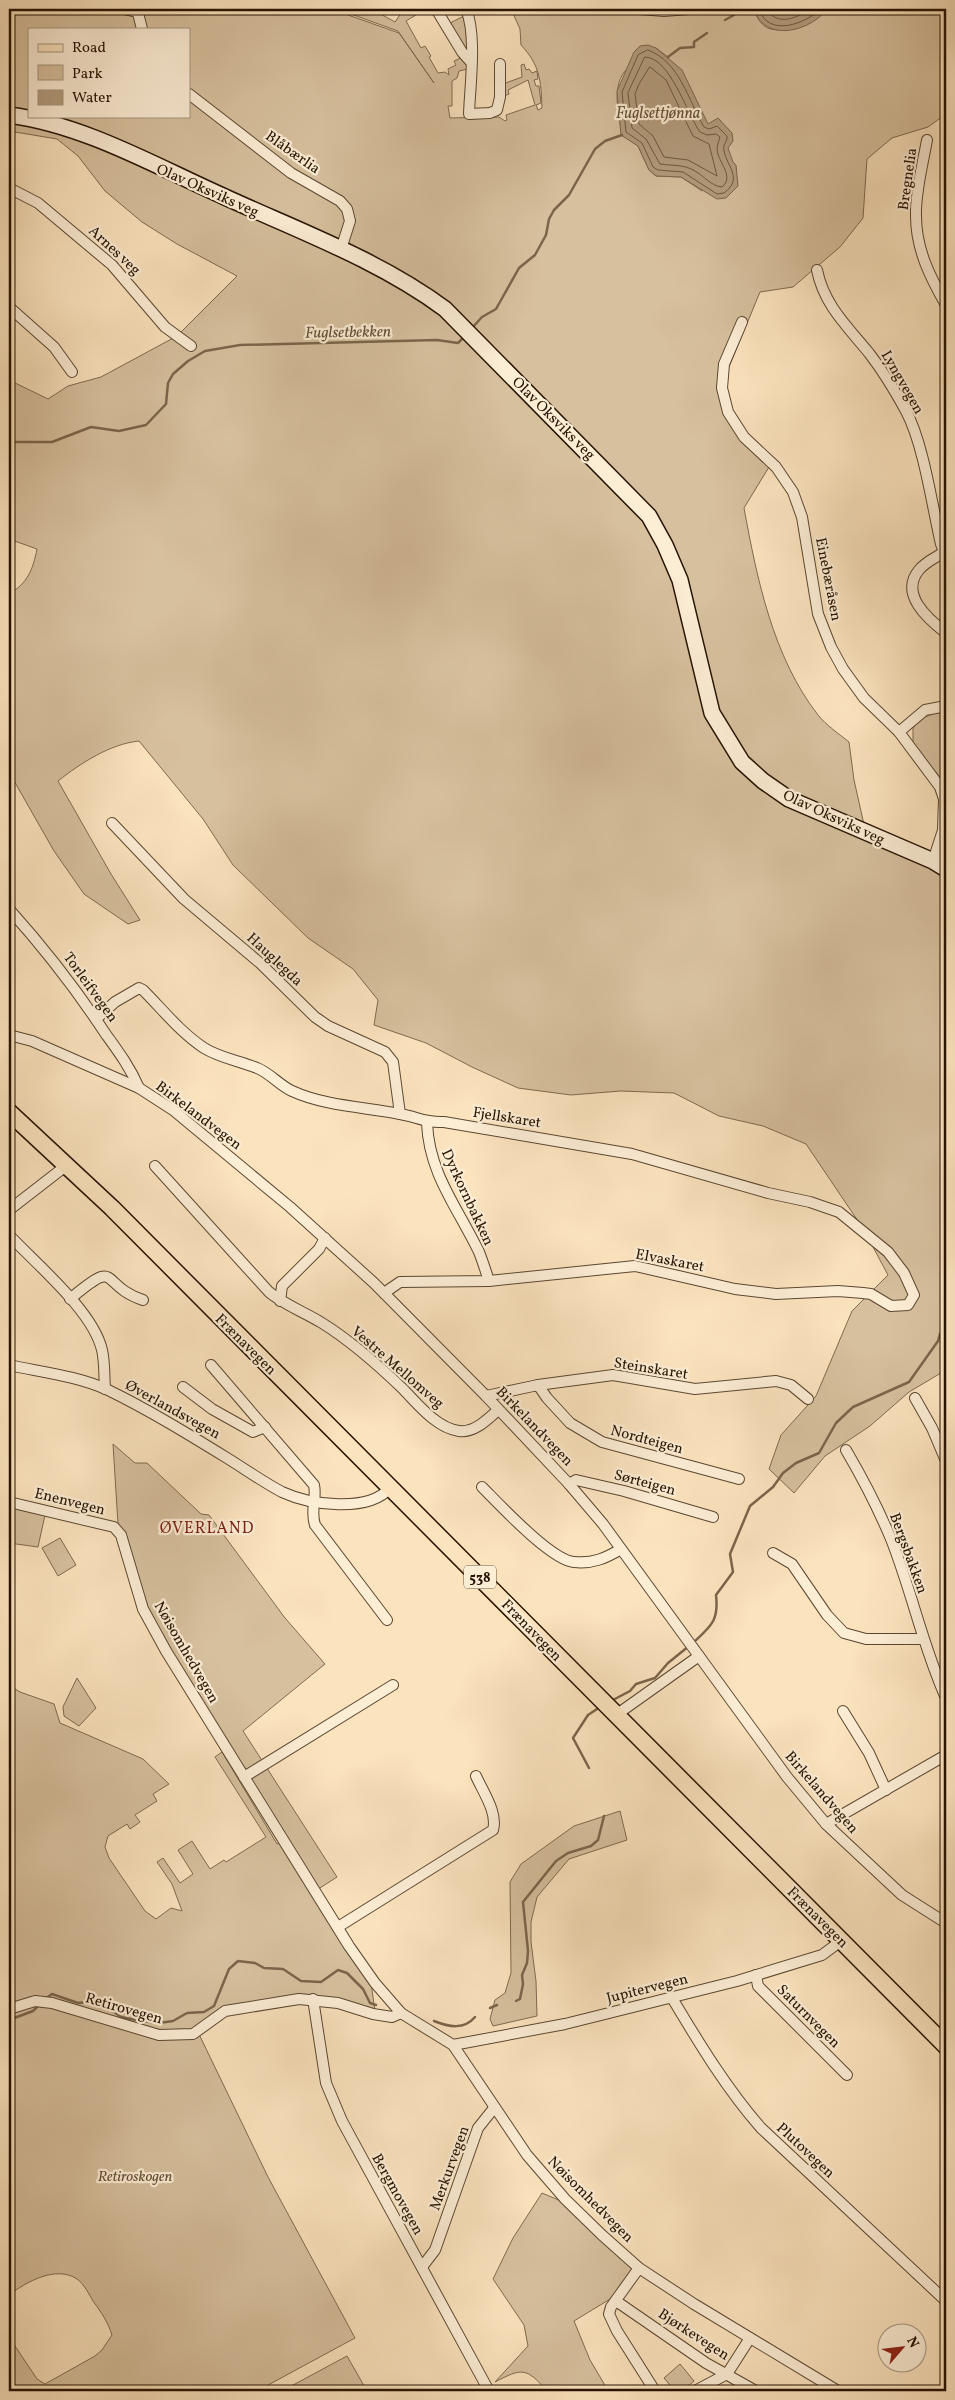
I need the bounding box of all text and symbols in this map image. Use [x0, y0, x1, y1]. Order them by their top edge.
legend [28, 28, 190, 118]
text: Road [72, 38, 106, 59]
text: Park [72, 64, 103, 85]
text: Water [72, 88, 112, 109]
water label: Fuglsettjønna [616, 103, 701, 125]
street label: Blåbærlia [260, 127, 324, 180]
street label: Bregnelia [894, 147, 923, 212]
street label: Olav Oksviks veg [153, 159, 262, 224]
street label: Arnes veg [83, 221, 145, 281]
water label: Fuglsetbekken [305, 321, 391, 345]
street label: Lyngvegen [875, 347, 928, 419]
street label: Olav Oksviks veg [507, 373, 600, 466]
street label: Einebæråsen [809, 536, 846, 623]
street label: Olav Oksviks veg [779, 786, 888, 851]
street label: Hauglegda [241, 929, 307, 992]
street label: Torleifvegen [57, 949, 122, 1027]
street label: Birkelandvegen [151, 1077, 246, 1156]
street label: Fjellskaret [471, 1103, 542, 1134]
street label: Dyrkornbakken [435, 1146, 498, 1249]
street label: Elvaskaret [634, 1245, 706, 1278]
street label: Frænavegen [209, 1310, 280, 1381]
street label: Vestre Mellomveg [346, 1322, 448, 1415]
street label: Steinskaret [612, 1353, 689, 1386]
street label: Øverlandsvegen [121, 1375, 224, 1445]
street label: Birkelandvegen [491, 1383, 577, 1471]
street label: Nordteigen [608, 1421, 685, 1460]
street label: Sørteigen [611, 1465, 678, 1502]
street label: Enenvegen [32, 1484, 107, 1521]
street label: Bergsbakken [883, 1510, 932, 1597]
district label: ØVERLAND [160, 1518, 254, 1540]
road number: 538 [464, 1565, 496, 1588]
street label: Frænavegen [496, 1595, 566, 1667]
street label: Nøisomhedvegen [148, 1598, 223, 1708]
street label: Birkelandvegen [779, 1747, 863, 1839]
street label: Frænavegen [781, 1883, 852, 1954]
street label: Jupitervegen [604, 1969, 691, 2010]
street label: Saturnvegen [771, 1980, 845, 2054]
street label: Retirovegen [82, 1988, 165, 2031]
street label: Plutovegen [771, 2118, 839, 2184]
street label: Merkurvegen [425, 2123, 475, 2214]
street label: Bergmovegen [366, 2150, 428, 2239]
street label: Nøisomhedvegen [542, 2152, 638, 2248]
park label: Retiroskogen [98, 2167, 172, 2188]
street label: Bjørkevegen [653, 2304, 733, 2366]
north arrow [878, 2322, 928, 2372]
text: N [901, 2334, 923, 2352]

